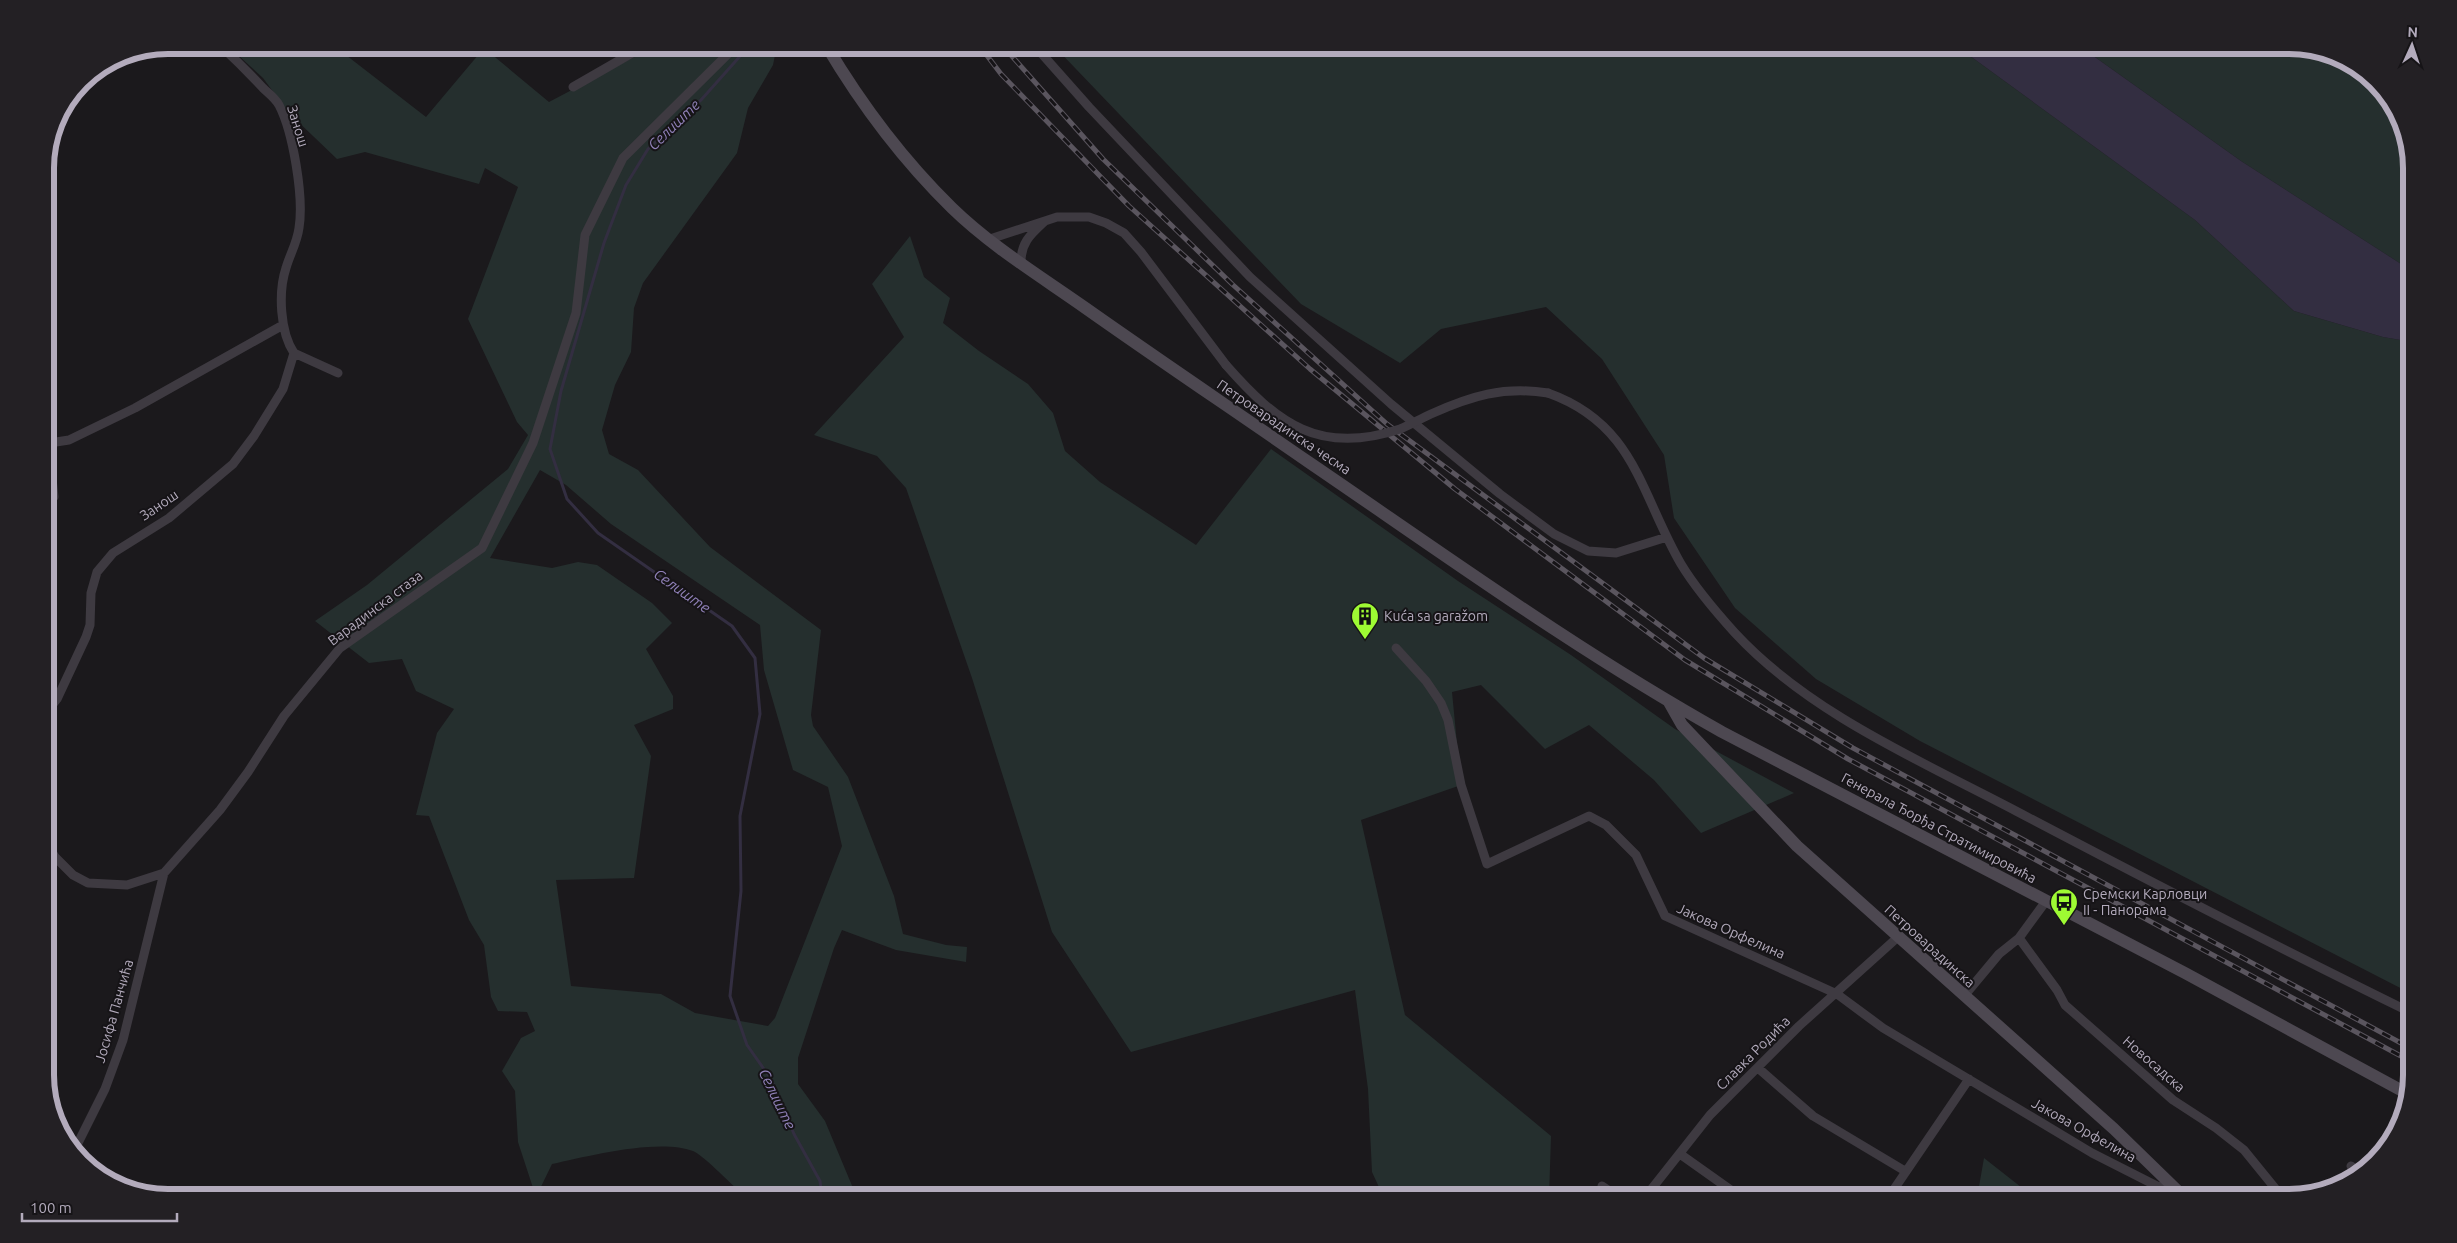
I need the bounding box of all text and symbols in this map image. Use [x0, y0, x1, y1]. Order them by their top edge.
north arrow [2387, 20, 2437, 70]
text: N [2407, 24, 2418, 40]
water label: Селиште [644, 96, 703, 153]
street label: Занош [284, 103, 312, 149]
street label: Петроварадинска чесма [1214, 376, 1354, 478]
street label: Занош [137, 486, 181, 524]
water label: Селиште [651, 565, 714, 616]
street label: Варадинска стаза [325, 567, 425, 649]
building icon: Kuća sa garažom [1350, 601, 1380, 640]
place label: Kuća sa garažom [1384, 608, 1488, 624]
street label: Генерала Ђорђа Стратимировића [1839, 770, 2039, 886]
place label: Сремски Карловци II - Панорама [2083, 886, 2207, 918]
bus stop icon: Сремски Карловци II - Панорама [2049, 887, 2079, 926]
street label: Јакова Орфелина [1674, 900, 1788, 962]
street label: Петроварадинска [1882, 901, 1978, 991]
street label: Јосифа Панчића [92, 957, 136, 1065]
street label: Славка Родића [1713, 1013, 1793, 1093]
street label: Новосадска [2120, 1033, 2188, 1095]
water label: Селиште [756, 1066, 800, 1132]
street label: Јакова Орфелина [2029, 1095, 2139, 1165]
scale bar [22, 1190, 178, 1222]
text: 100 m [30, 1199, 72, 1216]

